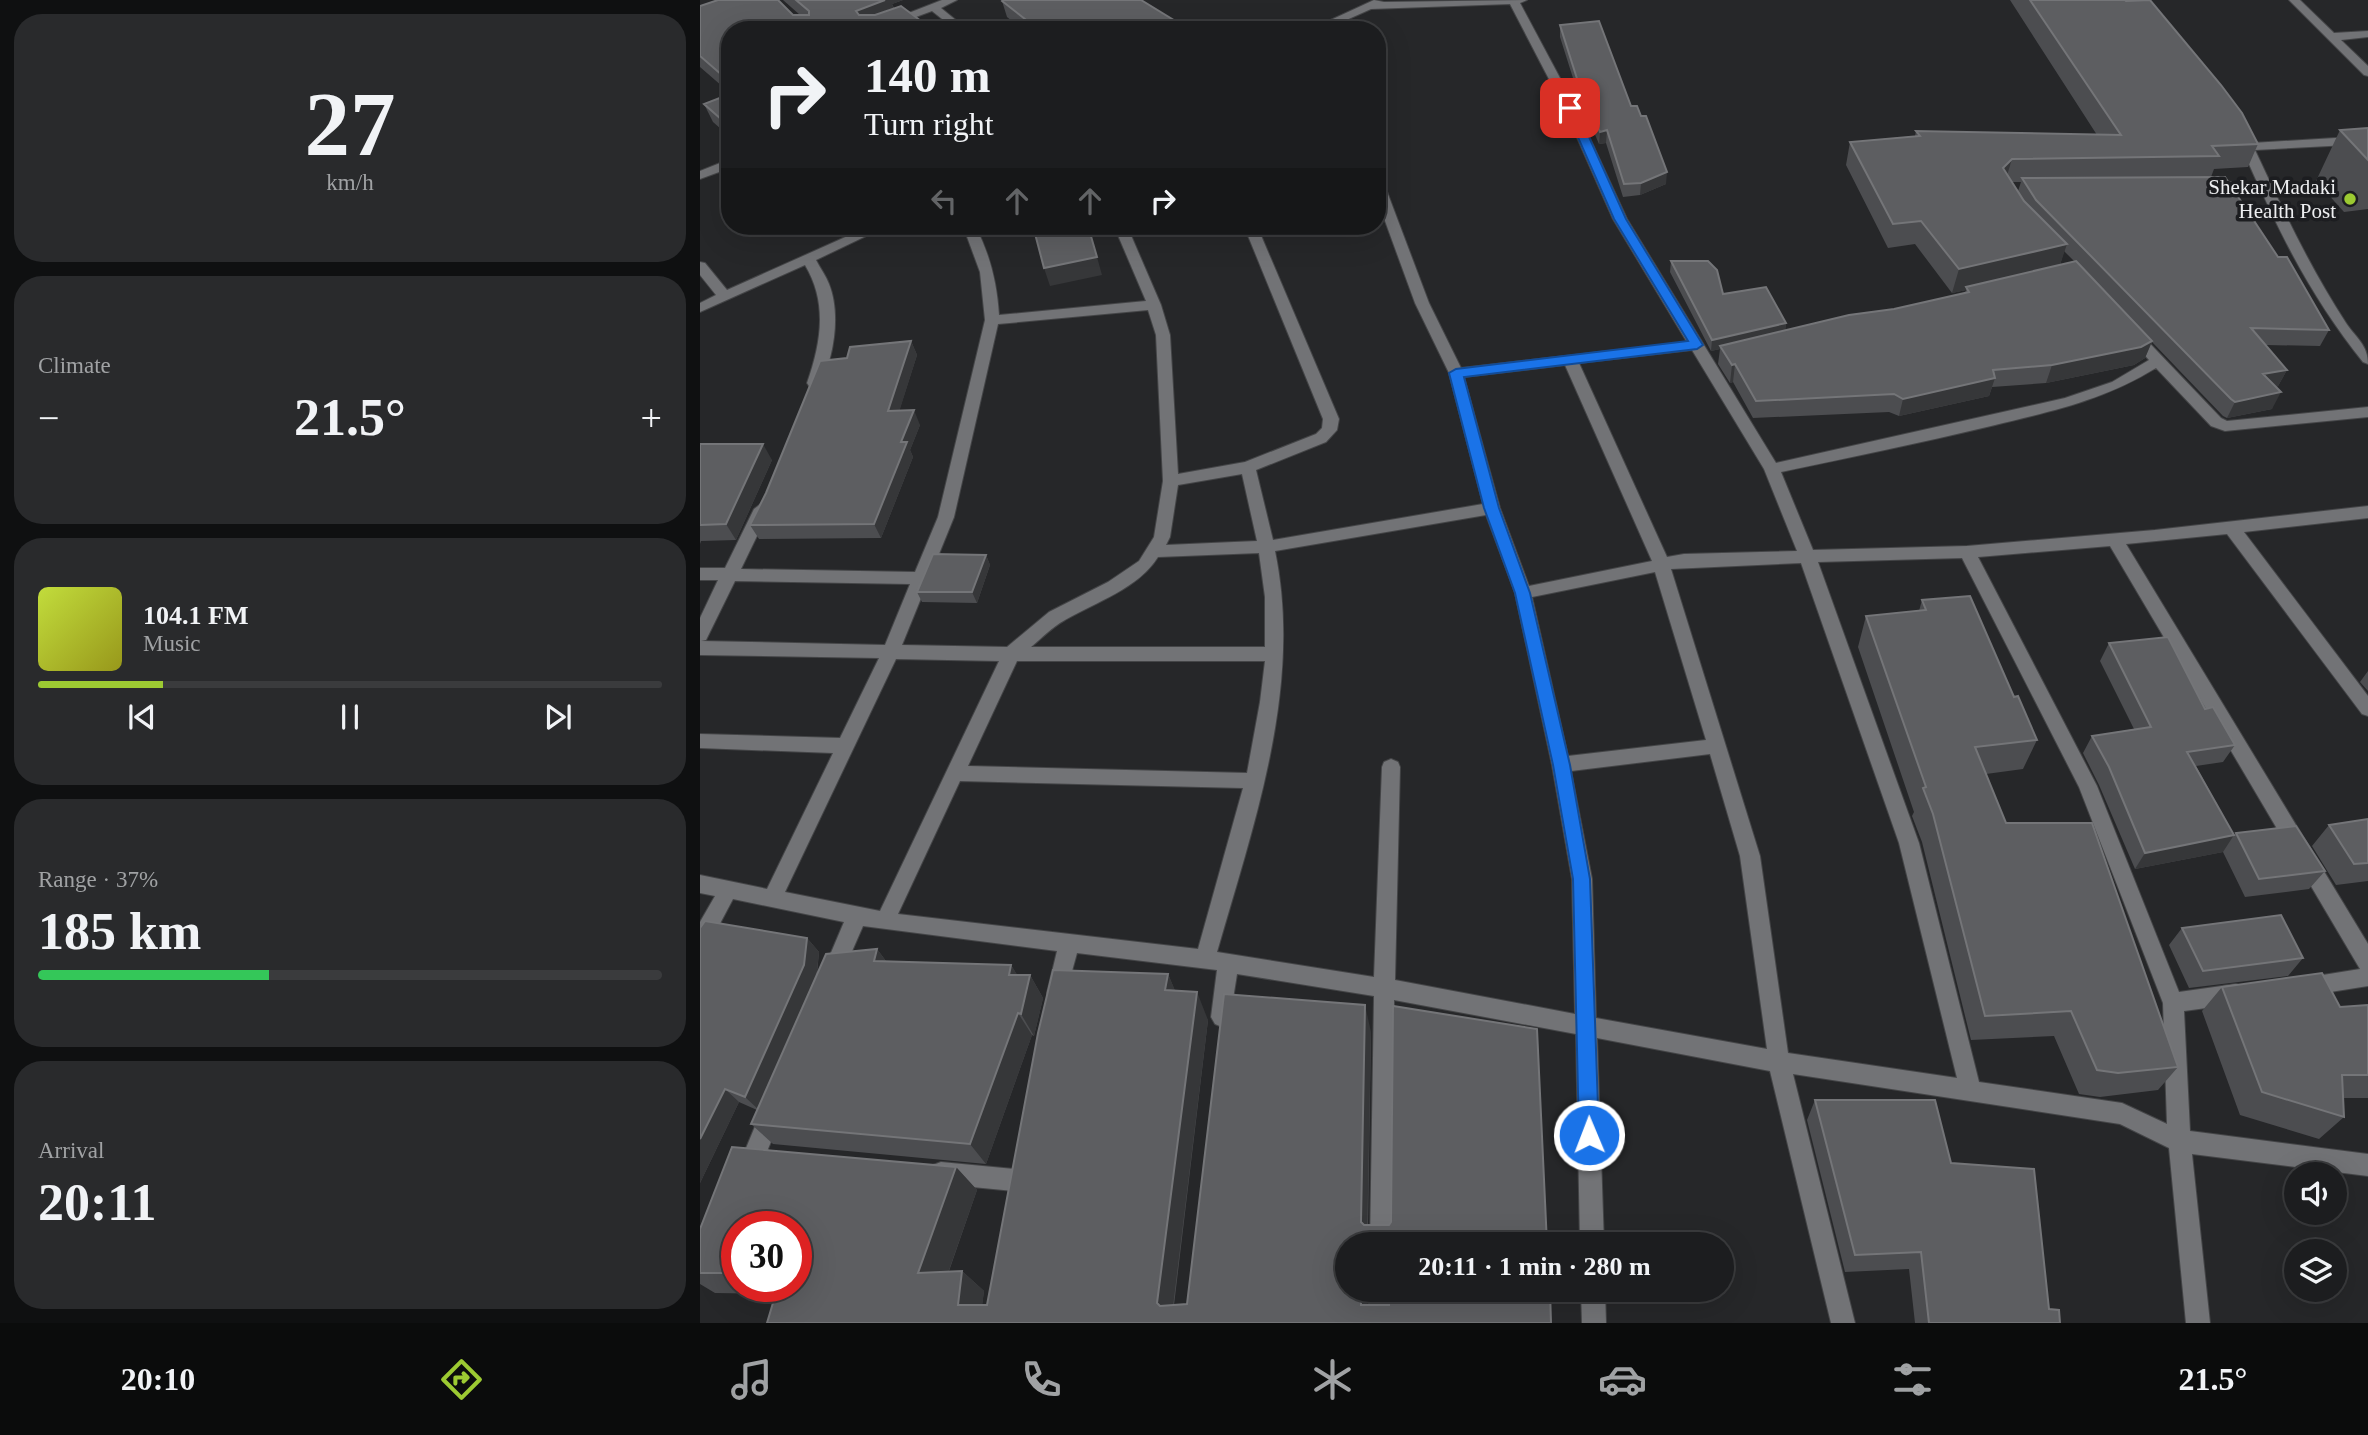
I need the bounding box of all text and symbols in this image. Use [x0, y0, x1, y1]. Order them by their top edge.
text: 140 m [864, 48, 991, 103]
icon: right [749, 49, 840, 140]
text: 27 [305, 74, 396, 175]
pin [1540, 78, 1600, 138]
icon: arrive [1551, 89, 1589, 127]
text: Turn right [864, 106, 994, 142]
text: km/h [326, 170, 374, 195]
place label: Shekar Madaki Health Post [2208, 175, 2336, 223]
icon: left [925, 182, 963, 220]
icon: ahead [998, 182, 1036, 220]
icon: ahead [1071, 182, 1109, 220]
icon: right [1144, 182, 1182, 220]
marker: Shekar Madaki Health Post [2342, 191, 2358, 207]
text: Climate [38, 353, 111, 378]
text: 21.5° [294, 389, 406, 446]
text: − [38, 397, 59, 439]
text: + [641, 397, 662, 439]
text: 104.1 FM [143, 601, 248, 630]
text: Music [143, 631, 201, 656]
icon: previous [123, 698, 161, 736]
icon: pause [331, 698, 369, 736]
icon: next [539, 698, 577, 736]
text: Range · 37% [38, 867, 158, 892]
text: 185 km [38, 903, 201, 960]
position arrow [1552, 1098, 1626, 1172]
text: Arrival [38, 1138, 104, 1163]
map controls [2284, 1162, 2347, 1302]
button: sound [2284, 1162, 2347, 1225]
text: 20:11 [38, 1174, 156, 1231]
speed limit sign: 30 [721, 1211, 812, 1302]
button: layers [2284, 1239, 2347, 1302]
text: 20:11 · 1 min · 280 m [1418, 1252, 1651, 1281]
icon: directions [437, 1355, 486, 1404]
icon: music [727, 1355, 776, 1404]
icon: phone [1017, 1355, 1066, 1404]
icon: climate [1308, 1355, 1357, 1404]
icon: car [1598, 1355, 1647, 1404]
icon: filters [1888, 1355, 1937, 1404]
text: 20:10 [121, 1361, 195, 1397]
text: 21.5° [2179, 1361, 2247, 1397]

